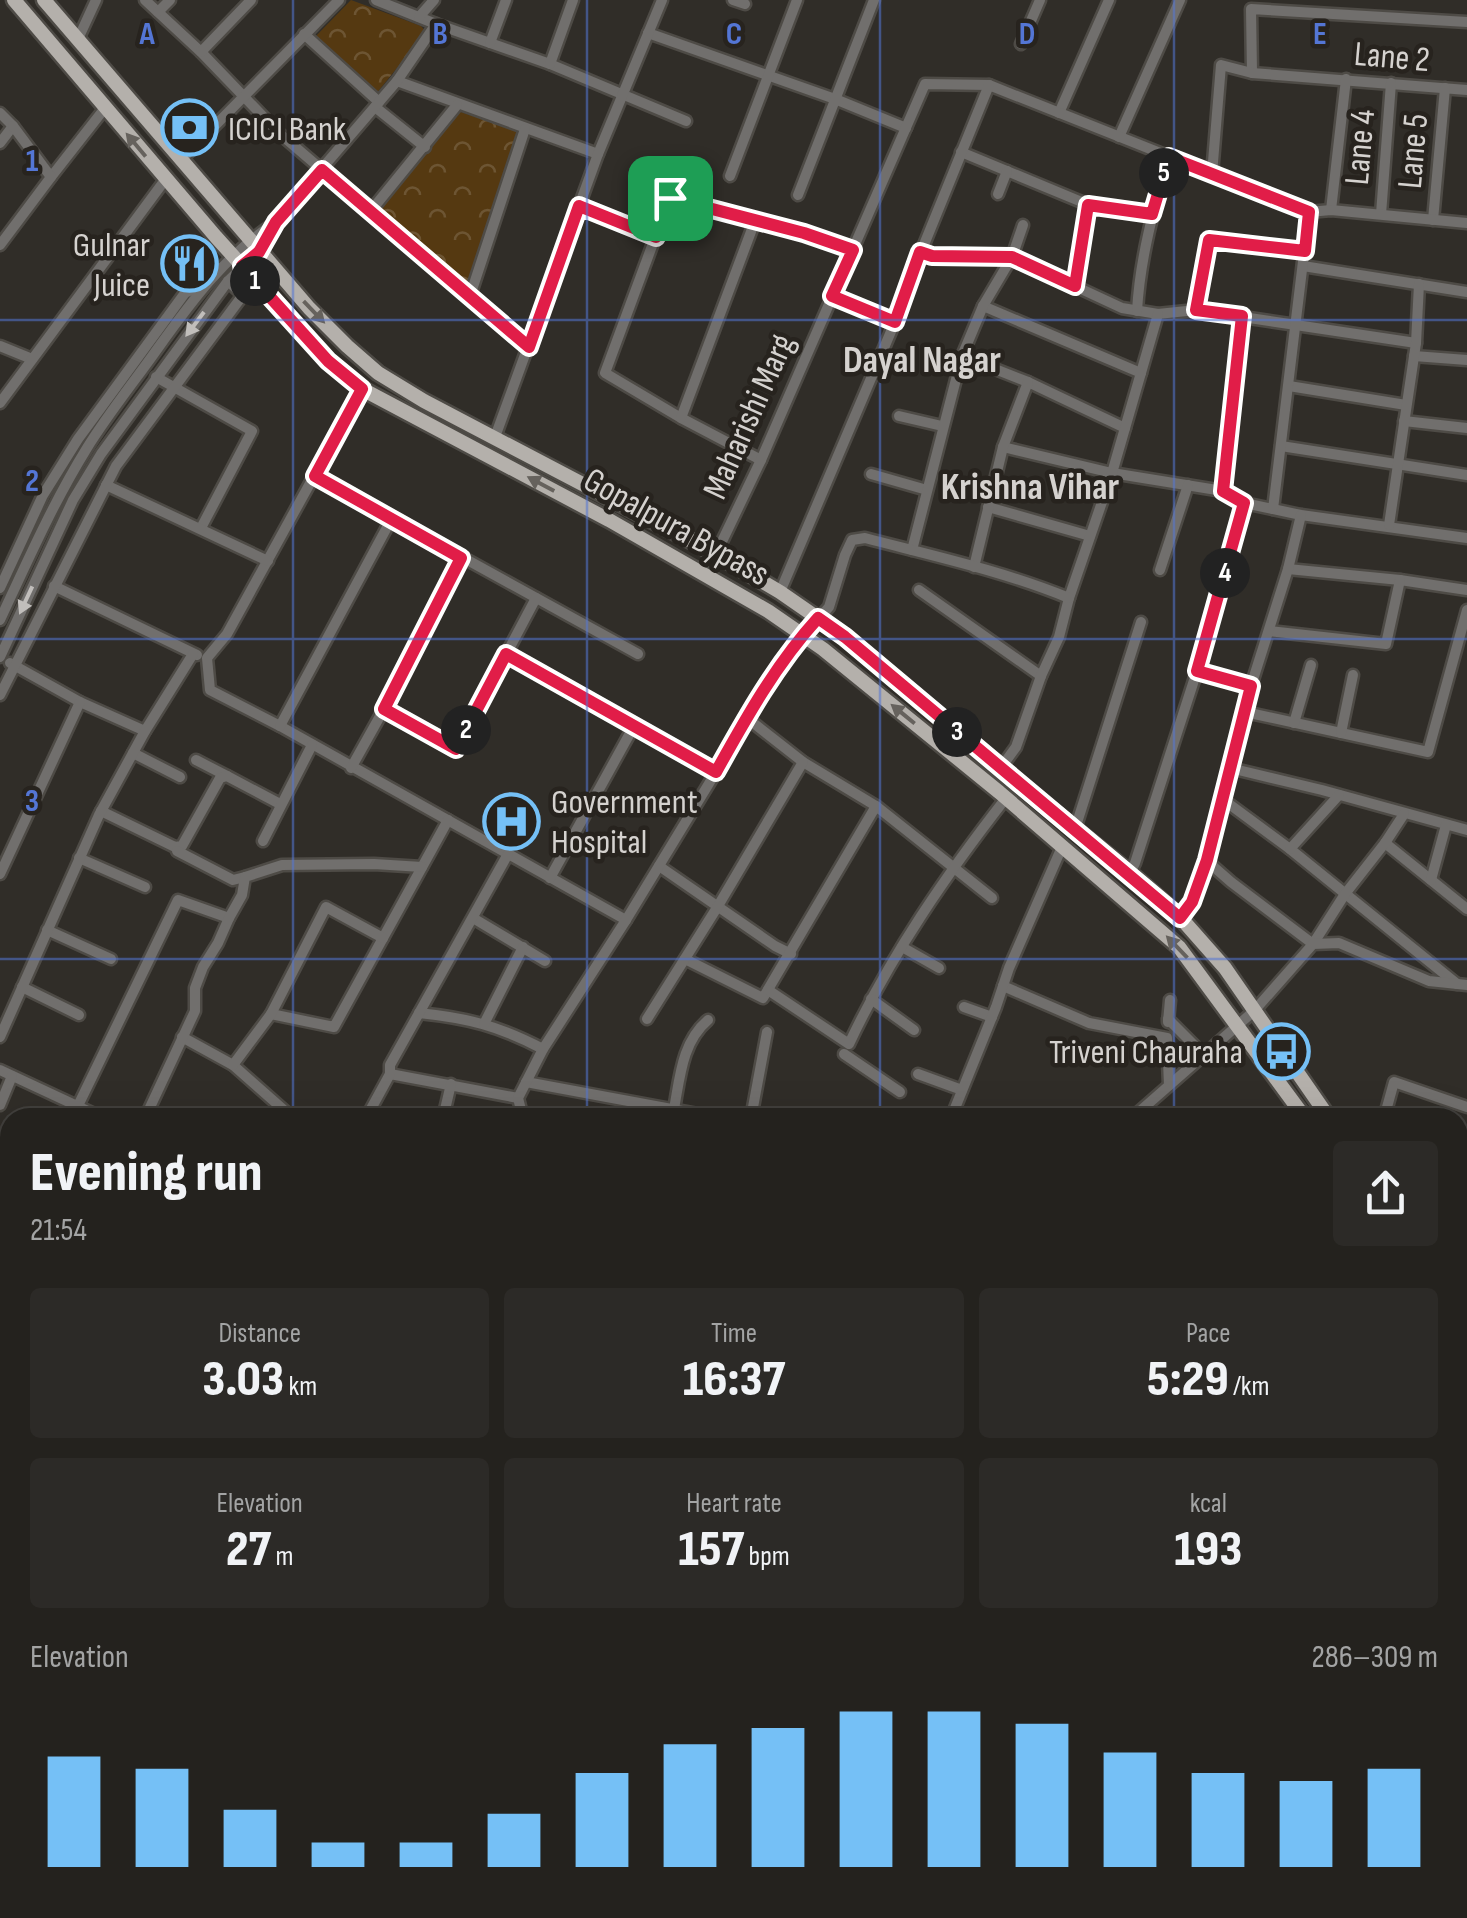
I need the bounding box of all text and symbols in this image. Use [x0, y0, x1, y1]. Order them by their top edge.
text: A [138, 15, 155, 54]
text: B [432, 15, 448, 54]
text: C [726, 15, 742, 54]
text: D [1019, 15, 1035, 54]
text: E [1313, 15, 1327, 54]
street label: Lane 2 [1352, 33, 1431, 82]
bank icon: ICICI Bank [159, 98, 219, 158]
place label: ICICI Bank [228, 108, 347, 151]
street label: Lane 4 [1336, 108, 1385, 187]
street label: Lane 5 [1389, 112, 1438, 190]
one-way arrow [126, 133, 148, 158]
text: 1 [26, 142, 39, 181]
pin: 5 [1139, 148, 1189, 198]
pin [628, 156, 713, 241]
text: 5 [1158, 156, 1170, 189]
icon: arrive [643, 171, 698, 226]
place label: Gulnar Juice [73, 224, 150, 307]
restaurant icon: Gulnar Juice [159, 234, 219, 294]
pin: 1 [230, 256, 280, 306]
text: 1 [250, 264, 260, 297]
one-way arrow [302, 300, 325, 324]
one-way arrow [186, 311, 206, 337]
street label: Maharishi Marg [694, 327, 805, 506]
district label: Dayal Nagar [843, 338, 1001, 383]
street label: Gopalpura Bypass [576, 459, 777, 596]
text: 2 [25, 462, 39, 501]
district label: Krishna Vihar [941, 465, 1119, 510]
one-way arrow [526, 476, 555, 493]
pin: 4 [1200, 548, 1250, 598]
text: 4 [1218, 556, 1232, 589]
one-way arrow [18, 586, 34, 615]
one-way arrow [890, 704, 915, 725]
pin: 2 [441, 705, 491, 755]
pin: 3 [932, 707, 982, 757]
text: 2 [460, 713, 472, 746]
text: 3 [951, 715, 963, 748]
place label: Government Hospital [551, 781, 698, 864]
text: 3 [25, 782, 39, 821]
hospital icon: Government Hospital [482, 791, 542, 851]
one-way arrow [1166, 935, 1189, 959]
bus stop icon: Triveni Chauraha [1252, 1021, 1312, 1081]
place label: Triveni Chauraha [1049, 1031, 1243, 1074]
text: Evening run [30, 1140, 263, 1207]
button: share [1333, 1141, 1438, 1246]
text: 21:54 [30, 1211, 87, 1250]
text: Distance [218, 1317, 301, 1350]
text: Time [711, 1317, 757, 1350]
text: Pace [1186, 1317, 1231, 1350]
text: 3.03 [202, 1350, 284, 1410]
text: 16:37 [683, 1350, 785, 1410]
text: 5:29 [1147, 1350, 1229, 1410]
text: km [284, 1370, 317, 1403]
text: /km [1229, 1370, 1270, 1403]
text: Elevation [216, 1487, 303, 1520]
text: Heart rate [686, 1487, 782, 1520]
text: kcal [1190, 1487, 1227, 1520]
text: 27 [226, 1520, 271, 1580]
text: 157 [678, 1520, 744, 1580]
text: 193 [1174, 1520, 1242, 1580]
text: m [271, 1540, 293, 1573]
text: bpm [744, 1540, 790, 1573]
text: Elevation [30, 1638, 129, 1677]
text: 286–309 m [1311, 1638, 1438, 1677]

